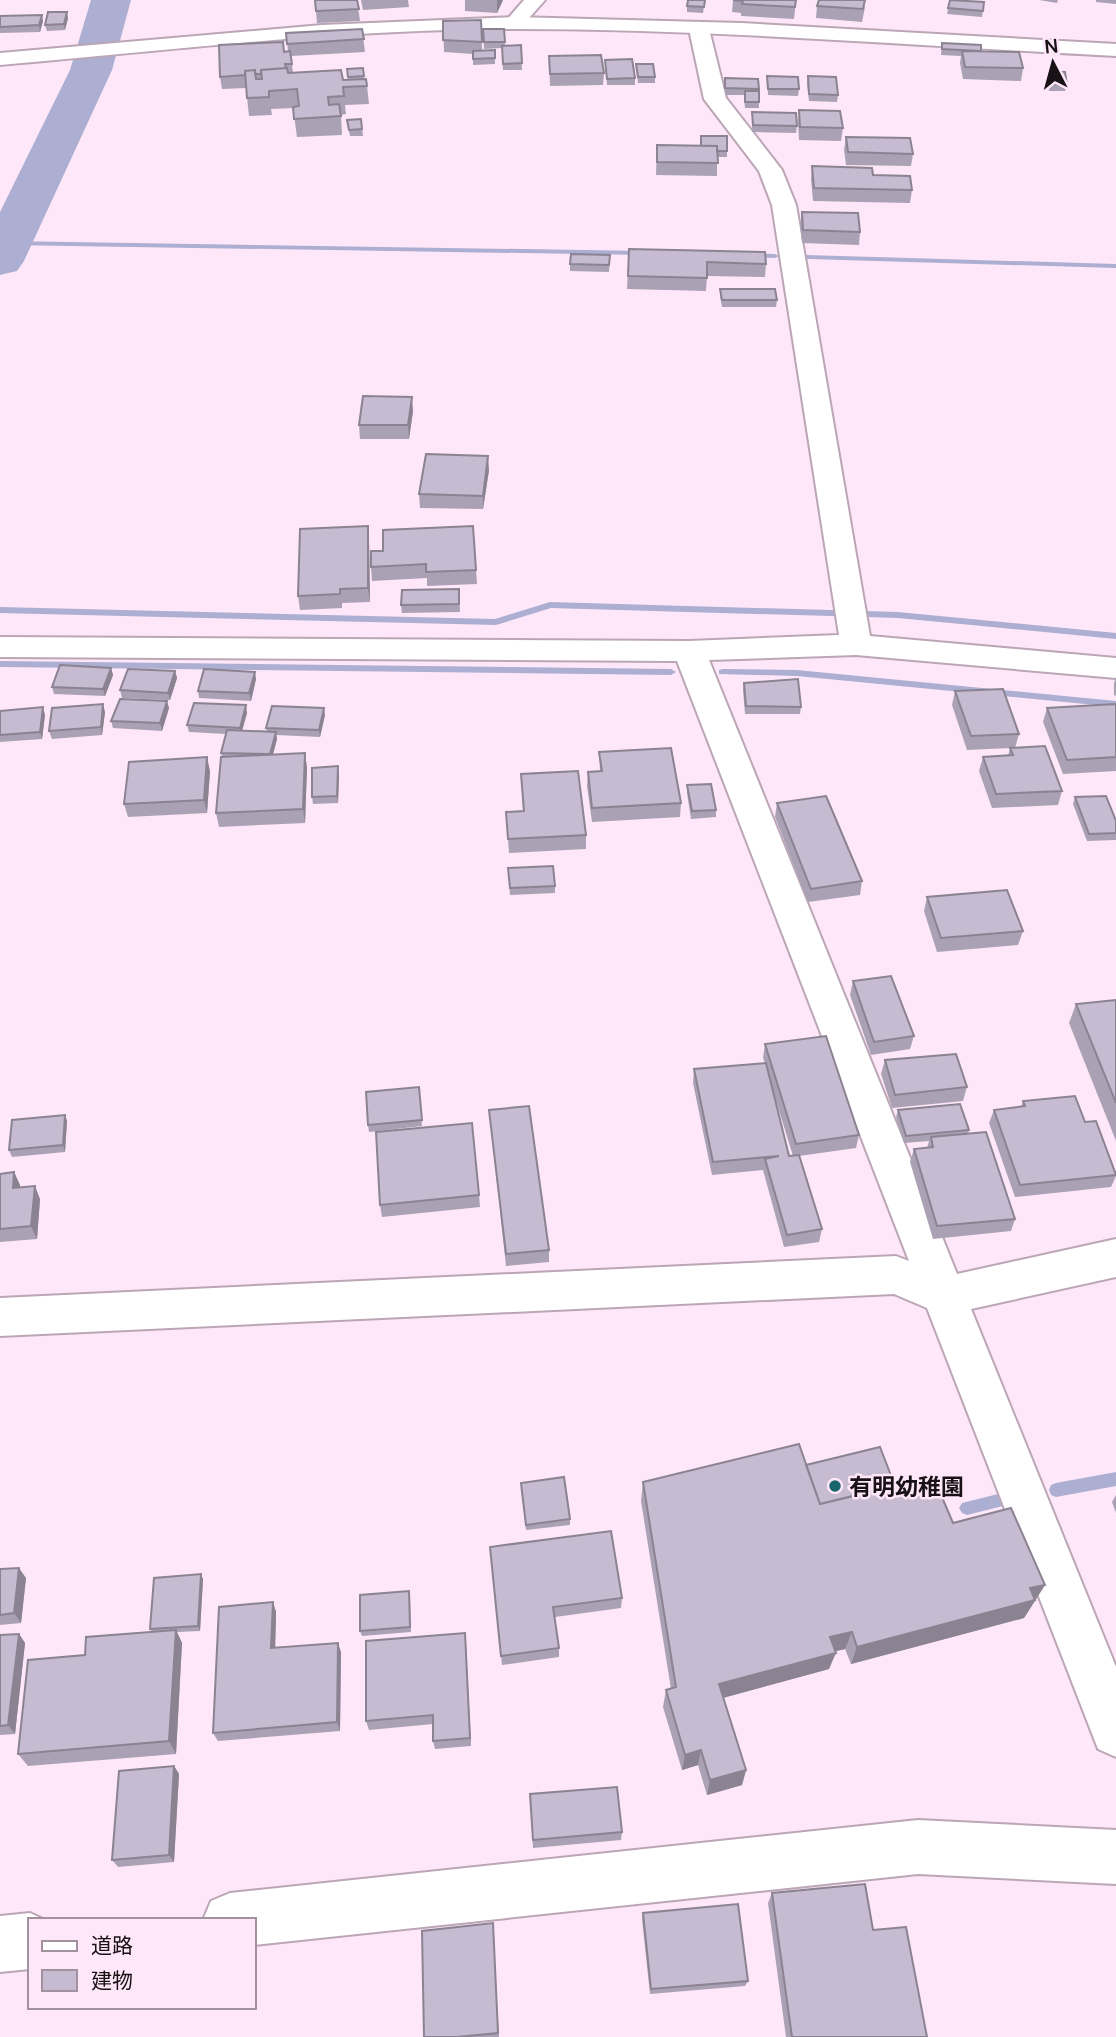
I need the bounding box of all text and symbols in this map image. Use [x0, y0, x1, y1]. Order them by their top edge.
north arrow [1018, 28, 1088, 98]
text: N [1043, 32, 1059, 60]
place label: 有明幼稚園 [849, 1470, 964, 1502]
marker: 有明幼稚園 [827, 1478, 843, 1494]
legend [28, 1918, 256, 2009]
text: 道路 [91, 1931, 133, 1959]
text: 建物 [91, 1966, 133, 1994]

